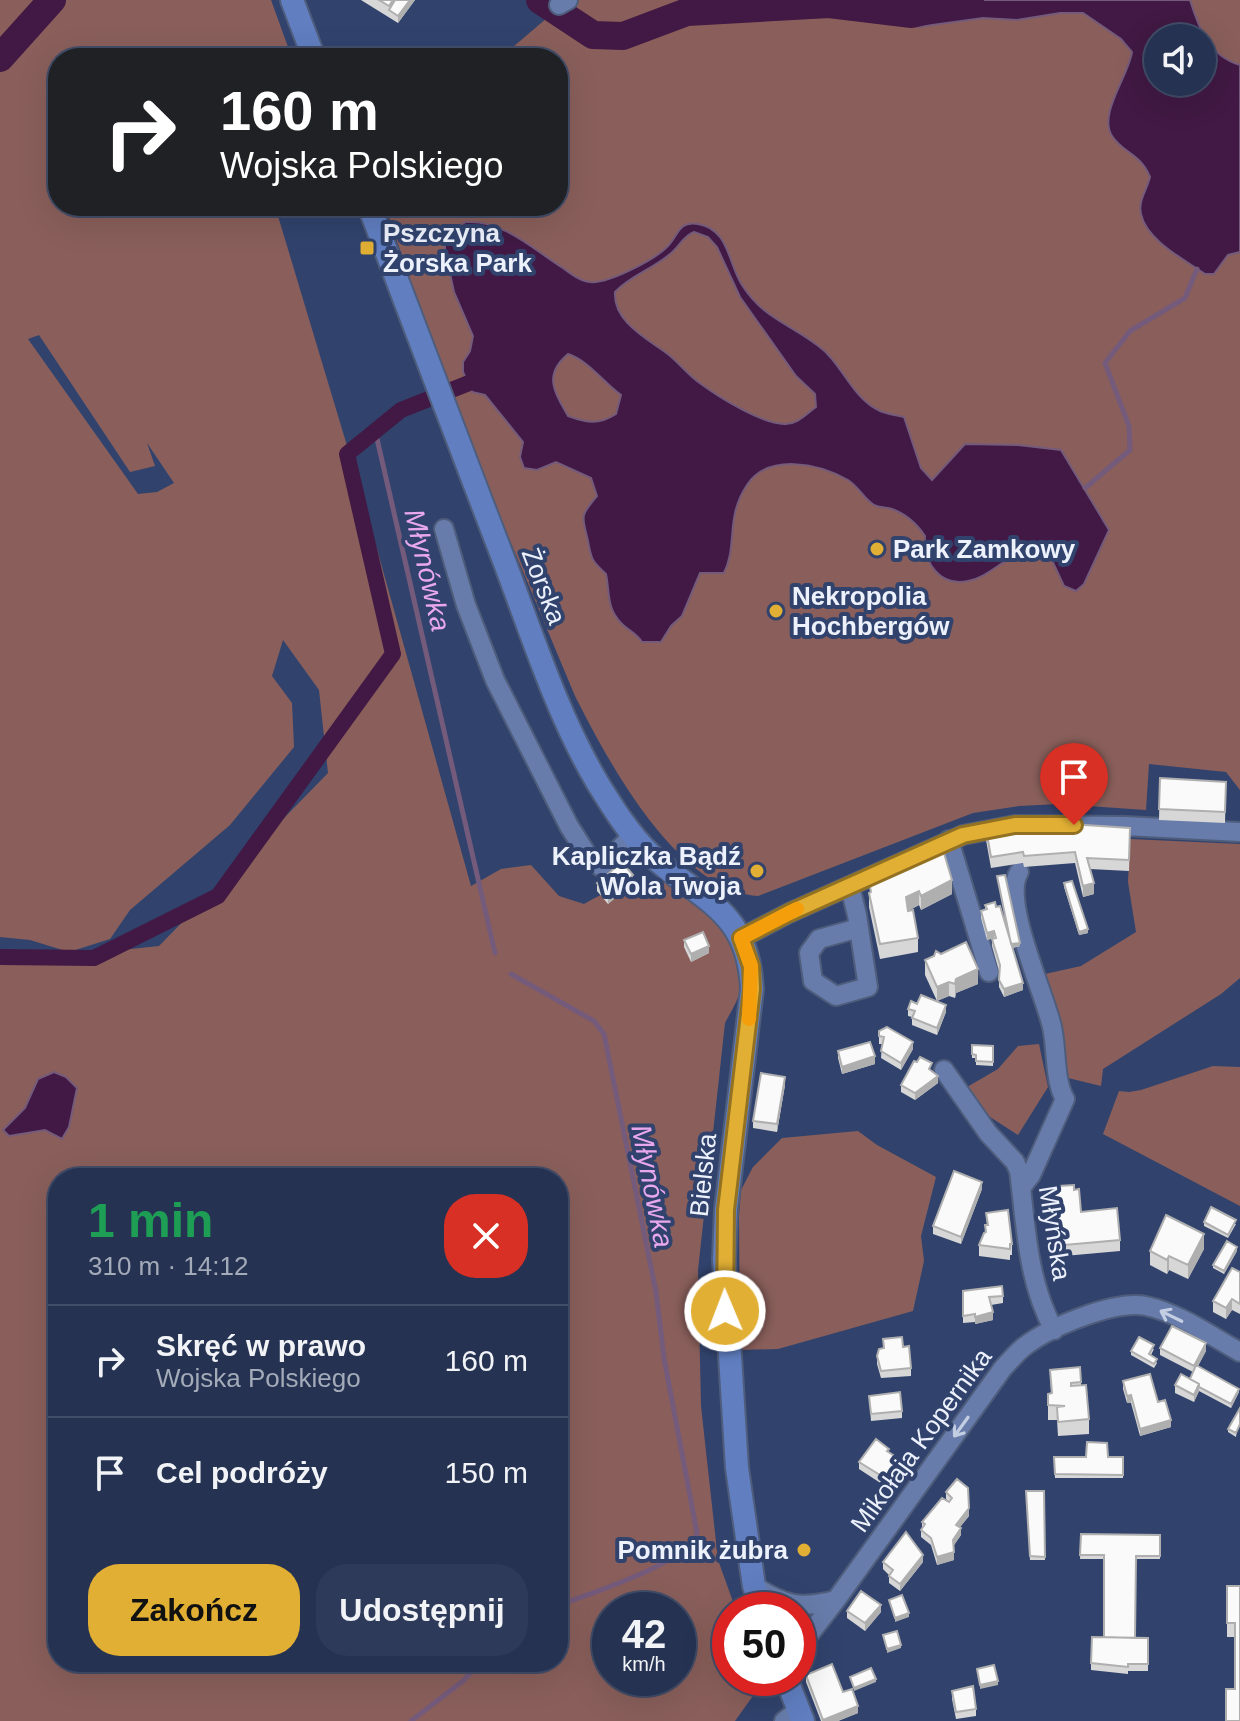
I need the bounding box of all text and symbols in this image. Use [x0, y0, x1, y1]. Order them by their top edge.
map controls [1144, 24, 1216, 96]
button: sound [1144, 24, 1216, 96]
text: 160 m [220, 79, 379, 142]
icon: right [88, 80, 192, 184]
text: Wojska Polskiego [220, 145, 503, 186]
place label: Pszczyna Żorska Park [383, 218, 532, 278]
marker: Pszczyna Żorska Park [358, 239, 376, 257]
water label: Młynówka [398, 506, 457, 634]
place label: Park Zamkowy [893, 534, 1076, 564]
marker: Park Zamkowy [868, 540, 886, 558]
street label: Żorska [516, 544, 572, 629]
place label: Nekropolia Hochbergów [792, 581, 950, 641]
marker: Nekropolia Hochbergów [767, 602, 785, 620]
pin [1040, 743, 1108, 825]
icon: arrive [1052, 755, 1096, 799]
place label: Kapliczka Bądź Wola Twoja [552, 841, 742, 901]
marker: Kapliczka Bądź Wola Twoja [748, 862, 766, 880]
water label: Młynówka [625, 1122, 680, 1250]
street label: Bielska [684, 1131, 722, 1218]
street label: Młyńska [1033, 1184, 1077, 1283]
text: 1 min [88, 1194, 213, 1247]
button: close [444, 1194, 528, 1278]
text: 310 m · 14:12 [88, 1251, 248, 1281]
position arrow [683, 1269, 767, 1353]
one-way arrow [1159, 1308, 1183, 1323]
text: Skręć w prawo [156, 1329, 366, 1362]
icon: right [88, 1339, 132, 1383]
street label: Mikołaja Kopernika [844, 1342, 998, 1538]
text: 160 m [445, 1344, 528, 1377]
text: Wojska Polskiego [156, 1363, 361, 1393]
one-way arrow [953, 1416, 970, 1437]
icon: arrive [88, 1451, 132, 1495]
text: Cel podróży [156, 1456, 328, 1489]
text: 150 m [445, 1456, 528, 1489]
place label: Pomnik żubra [618, 1535, 789, 1565]
marker: Pomnik żubra [795, 1541, 813, 1559]
button: Zakończ [88, 1564, 300, 1656]
button: Udostępnij [316, 1564, 528, 1656]
speed limit sign: 50 [712, 1592, 816, 1696]
text: 42 [622, 1612, 666, 1656]
text: km/h [622, 1653, 666, 1675]

